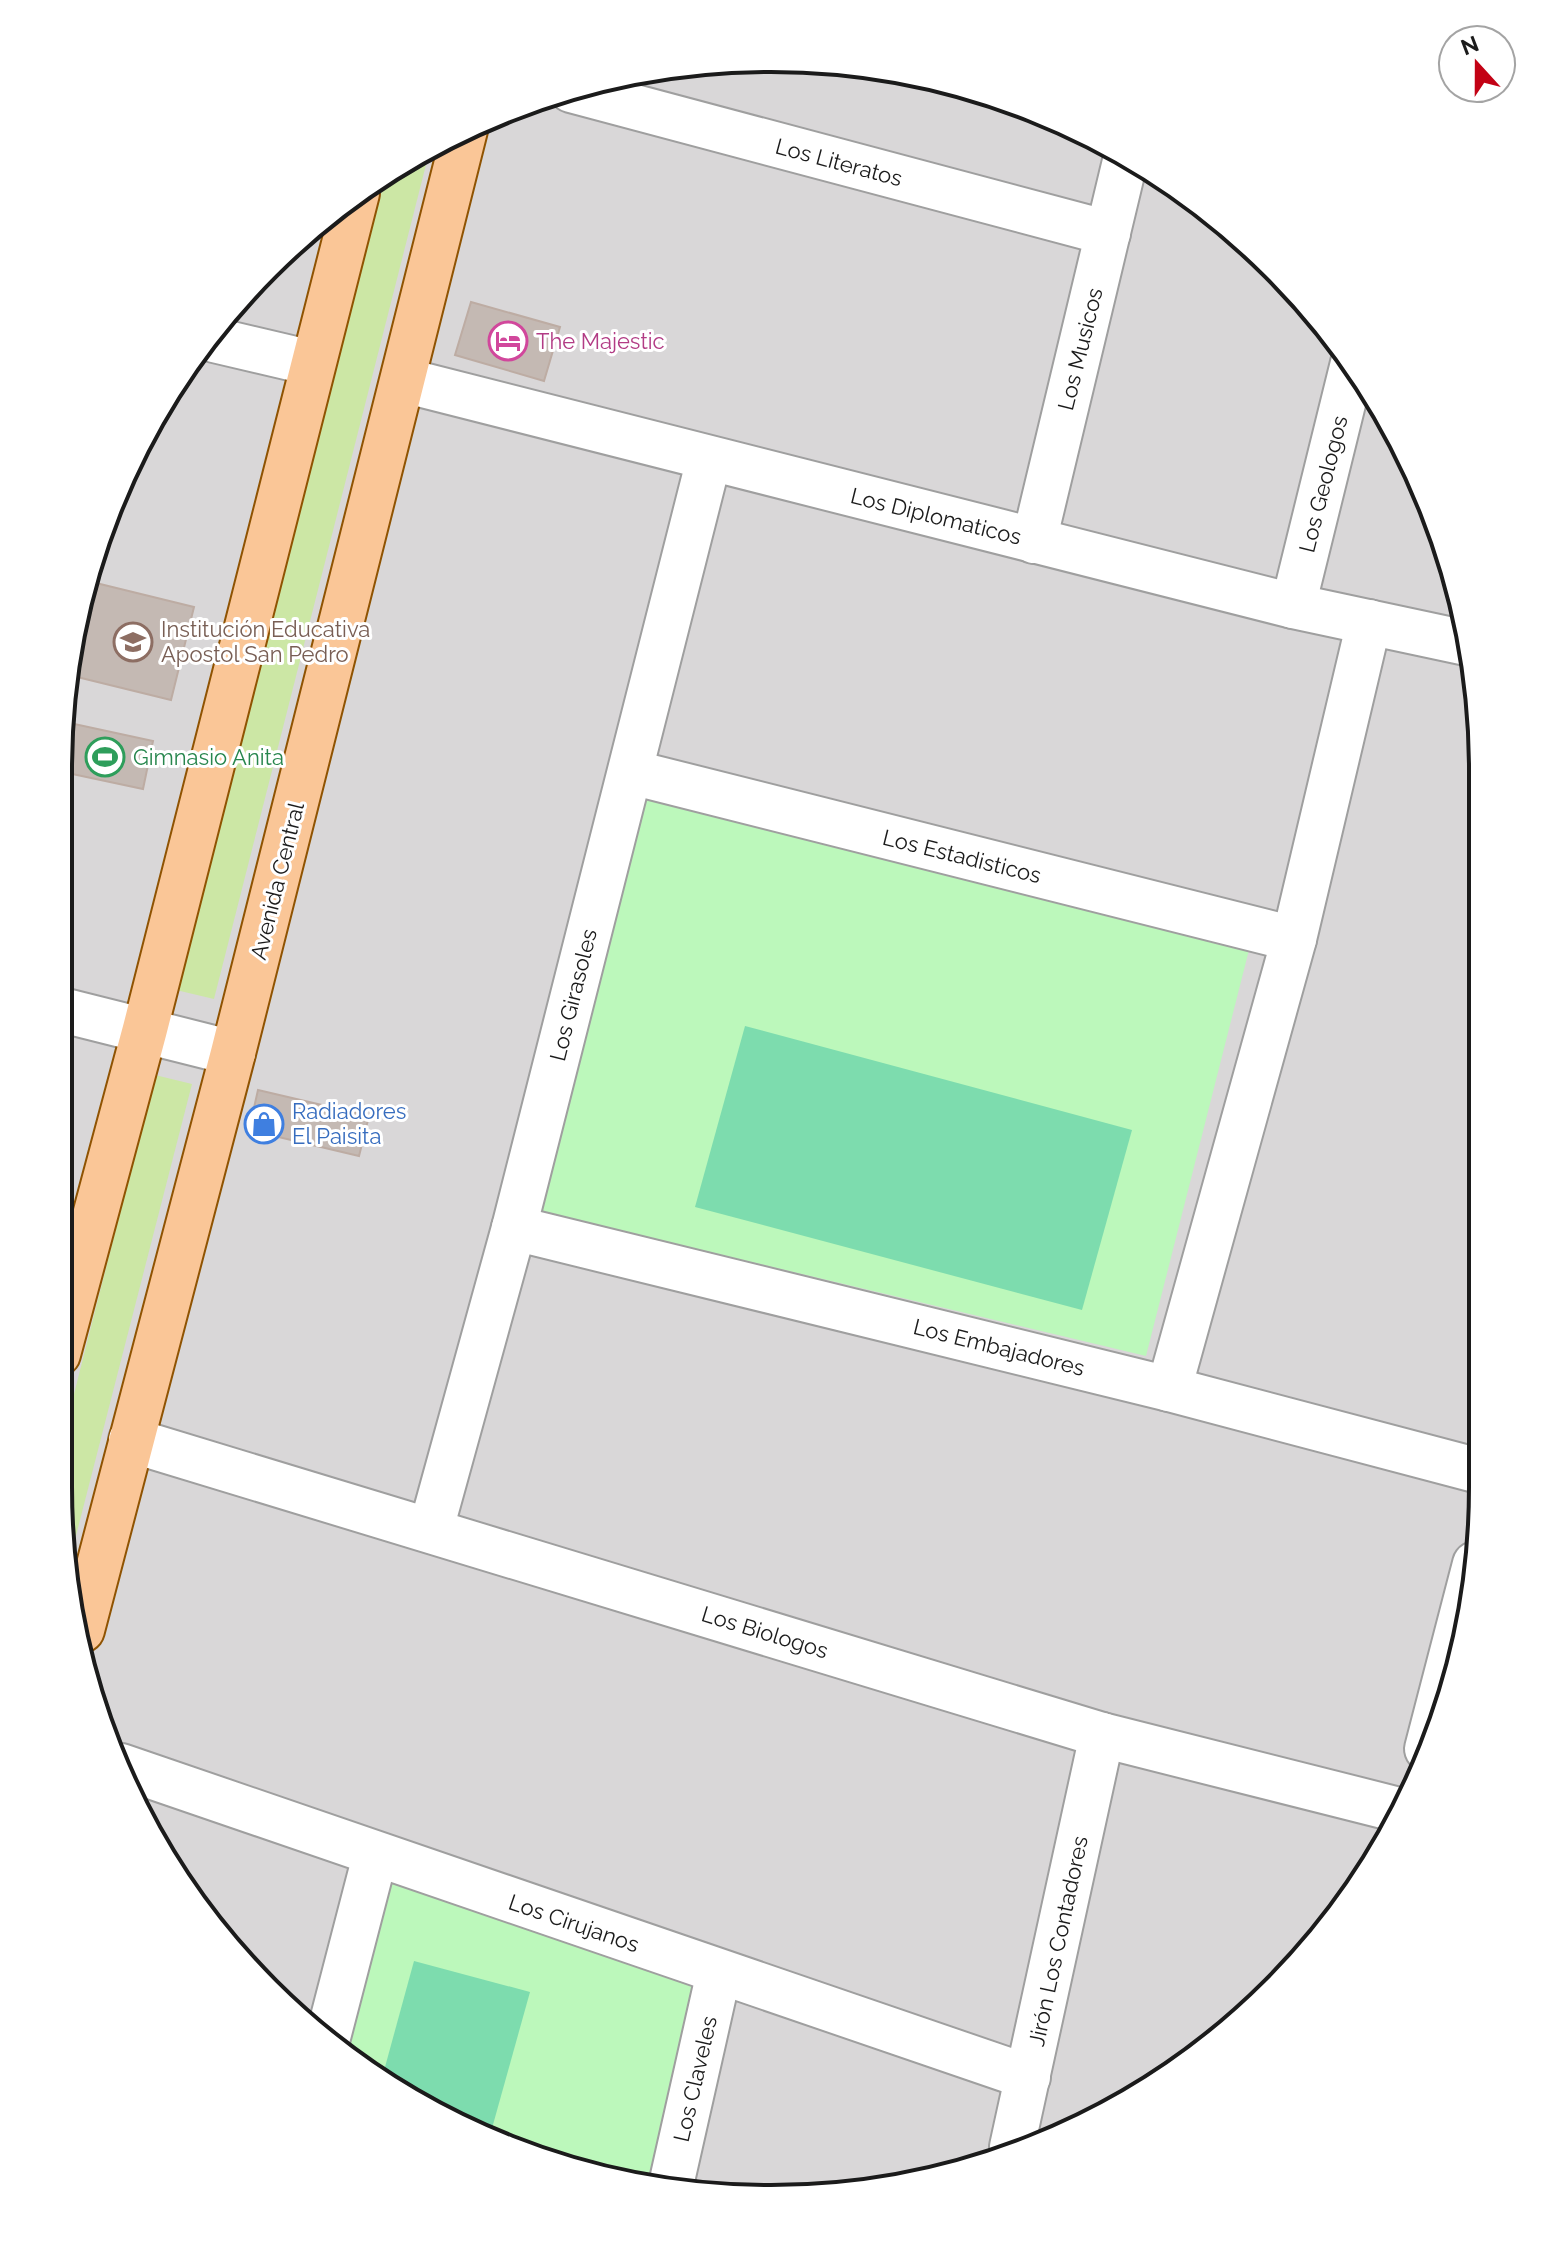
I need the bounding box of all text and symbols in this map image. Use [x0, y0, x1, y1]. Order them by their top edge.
north arrow [1437, 24, 1517, 104]
text: N [1457, 30, 1482, 60]
street label: Los Literatos [773, 133, 905, 191]
street label: Los Musicos [1052, 285, 1108, 413]
hotel icon: The Majestic [487, 320, 529, 362]
place label: The Majestic [536, 328, 665, 354]
street label: Los Geologos [1293, 413, 1353, 555]
street label: Los Diplomaticos [848, 482, 1024, 550]
place label: Institución Educativa Apostol San Pedro [161, 616, 370, 667]
school or university icon: Institución Educativa Apostol San Pedro [112, 621, 154, 663]
sports icon: Gimnasio Anita [84, 736, 126, 778]
place label: Gimnasio Anita [133, 744, 284, 770]
street label: Avenida Central [245, 800, 309, 962]
street label: Los Estadisticos [880, 824, 1044, 888]
street label: Los Girasoles [544, 926, 602, 1064]
place label: Radiadores El Paisita [292, 1098, 406, 1149]
shop icon: Radiadores El Paisita [243, 1103, 285, 1145]
street label: Los Embajadores [911, 1313, 1087, 1381]
street label: Los Biologos [699, 1600, 831, 1664]
street label: Jirón Los Contadores [1023, 1834, 1093, 2048]
street label: Los Cirujanos [505, 1889, 643, 1957]
street label: Los Claveles [668, 2014, 722, 2144]

